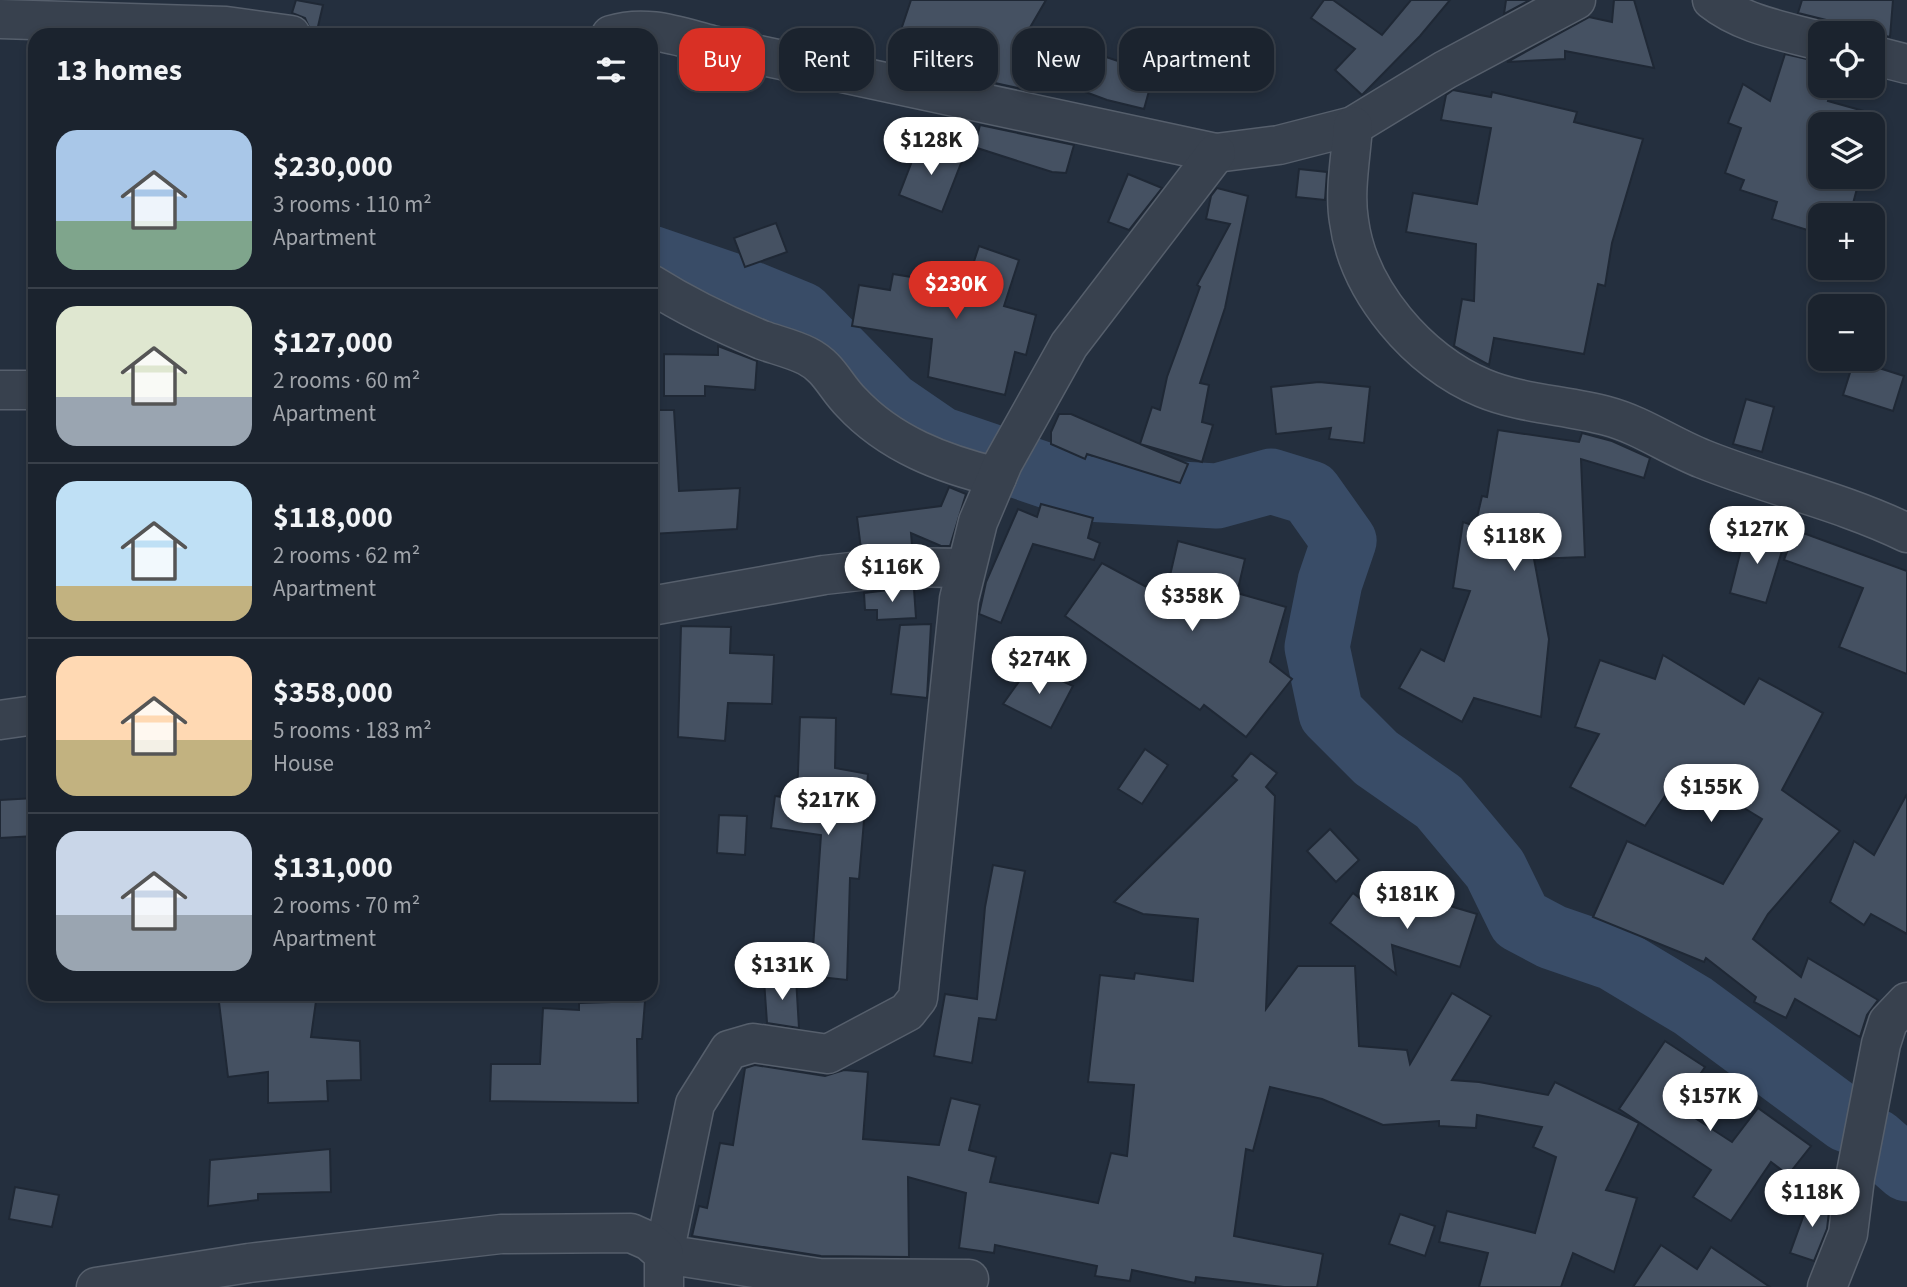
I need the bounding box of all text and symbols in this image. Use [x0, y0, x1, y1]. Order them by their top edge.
map controls [1808, 21, 1885, 371]
button: locate [1808, 21, 1885, 98]
chip: Buy [679, 28, 765, 91]
chip: Rent [779, 28, 874, 91]
chip: Filters [888, 28, 998, 91]
chip: New [1012, 28, 1105, 91]
chip: Apartment [1119, 28, 1274, 91]
text: 13 homes [56, 49, 182, 92]
icon: filters [592, 51, 630, 89]
button: layers [1808, 112, 1885, 189]
pin: $128K [882, 118, 980, 177]
text: $128K [900, 123, 962, 156]
text: $230,000 [273, 145, 393, 188]
icon: home [112, 158, 196, 242]
text: 3 rooms · 110 m² [273, 188, 432, 221]
button: + [1808, 203, 1885, 280]
text: Apartment [273, 221, 376, 254]
pin: $230K [907, 262, 1005, 321]
text: $230K [925, 267, 987, 300]
button: − [1808, 294, 1885, 371]
text: $127,000 [273, 321, 393, 364]
icon: home [112, 334, 196, 418]
text: 2 rooms · 60 m² [273, 364, 420, 397]
text: Apartment [273, 397, 376, 430]
text: $118,000 [273, 496, 393, 539]
pin: $127K [1708, 506, 1806, 566]
icon: home [112, 509, 196, 593]
text: $127K [1726, 512, 1788, 545]
pin: $118K [1465, 514, 1563, 573]
text: $118K [1483, 519, 1545, 552]
text: 2 rooms · 62 m² [273, 539, 420, 572]
pin: $116K [843, 544, 941, 604]
text: $116K [861, 550, 923, 583]
text: Apartment [273, 572, 376, 605]
pin: $358K [1143, 574, 1241, 633]
text: $358K [1161, 579, 1223, 612]
pin: $274K [990, 636, 1088, 696]
text: $274K [1008, 642, 1070, 675]
text: $358,000 [273, 671, 393, 714]
icon: home [112, 684, 196, 768]
text: 5 rooms · 183 m² [273, 714, 432, 747]
text: House [273, 747, 334, 780]
pin: $155K [1662, 764, 1760, 824]
text: $155K [1680, 770, 1742, 803]
pin: $217K [779, 778, 877, 837]
text: $217K [797, 783, 859, 816]
text: $131,000 [273, 846, 393, 889]
icon: home [112, 859, 196, 943]
pin: $181K [1358, 872, 1456, 931]
text: $181K [1376, 877, 1438, 910]
text: 2 rooms · 70 m² [273, 889, 420, 922]
text: Apartment [273, 922, 376, 955]
pin: $131K [733, 942, 831, 1002]
text: $131K [751, 948, 813, 981]
pin: $157K [1661, 1074, 1759, 1133]
text: $157K [1679, 1079, 1741, 1112]
pin: $118K [1763, 1170, 1861, 1229]
text: $118K [1781, 1175, 1843, 1208]

